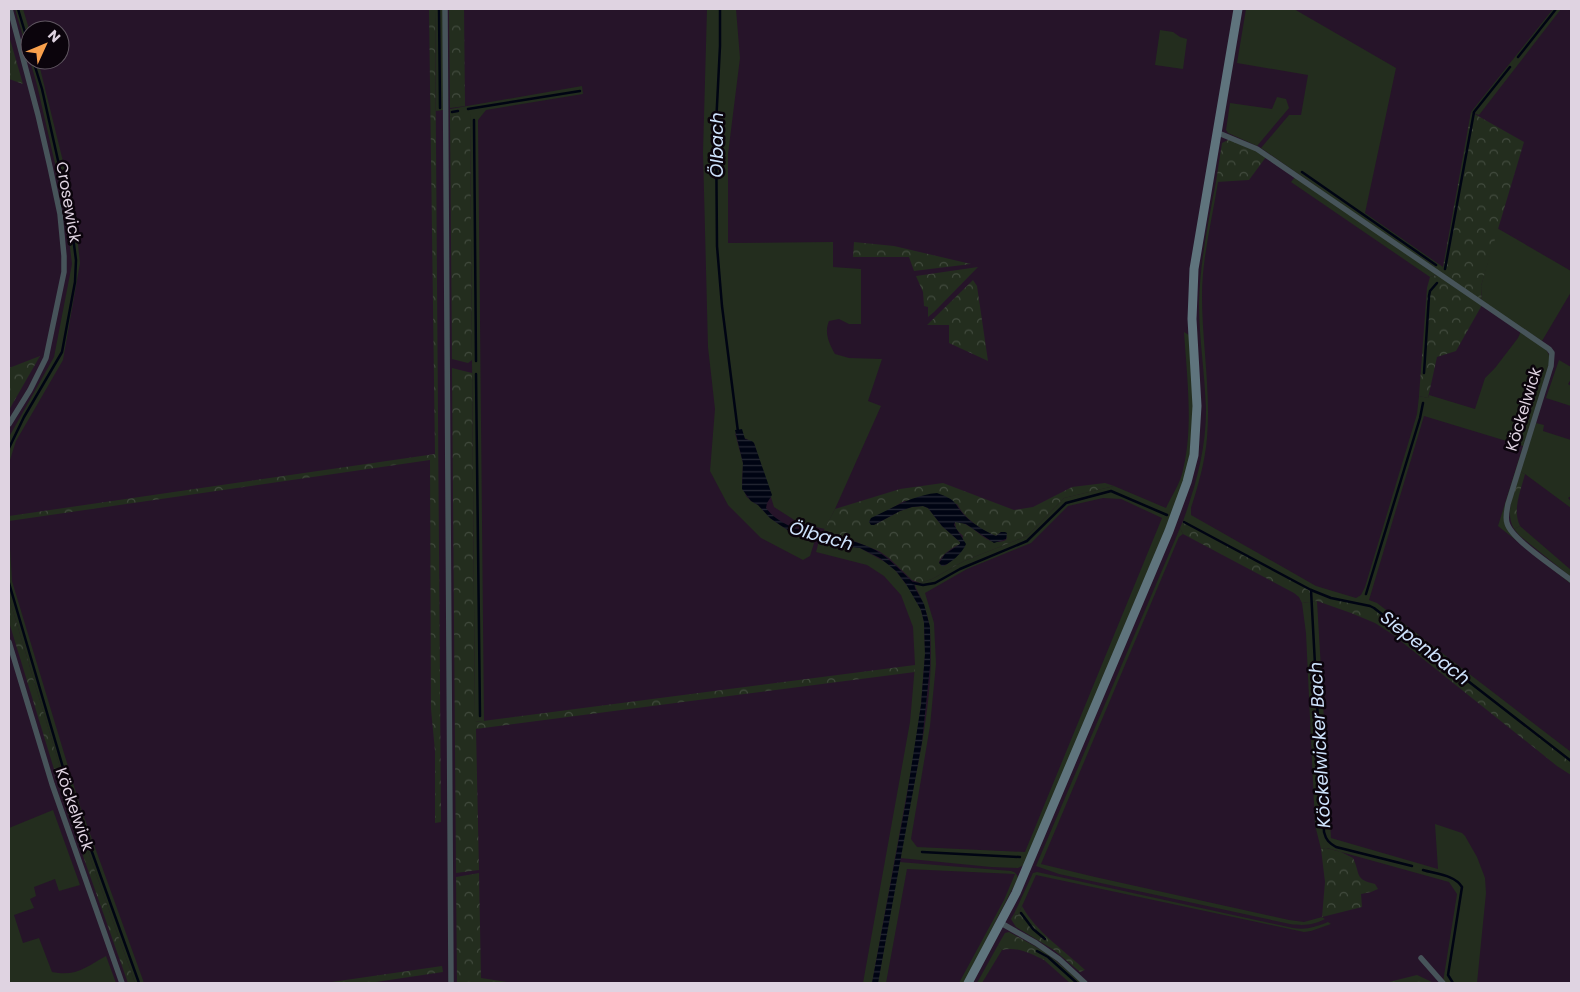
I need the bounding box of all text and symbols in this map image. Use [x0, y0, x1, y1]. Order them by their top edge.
north arrow [20, 20, 70, 70]
text: N [44, 25, 65, 47]
water label: Ölbach [704, 112, 729, 178]
street label: Crosewick [50, 160, 87, 245]
street label: Köckelwick [1500, 364, 1547, 454]
water label: Ölbach [786, 514, 856, 557]
water label: Siepenbach [1375, 605, 1475, 691]
water label: Köckelwicker Bach [1303, 661, 1336, 829]
street label: Köckelwick [50, 764, 100, 855]

